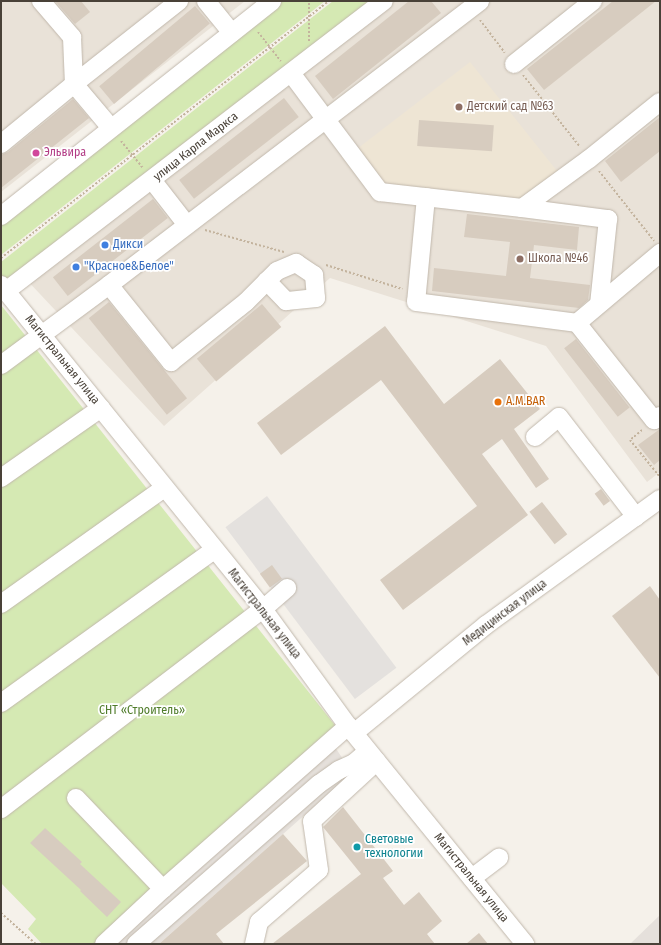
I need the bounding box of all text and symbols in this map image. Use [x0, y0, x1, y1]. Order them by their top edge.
place label: Детский сад №63 [467, 100, 553, 114]
marker: Детский сад №63 [454, 102, 464, 112]
street label: улица Карла Маркса [151, 109, 241, 185]
place label: Эльвира [44, 146, 86, 160]
marker: Эльвира [31, 148, 41, 158]
place label: Дикси [113, 238, 143, 252]
marker: Дикси [100, 240, 110, 250]
place label: Школа №46 [528, 252, 588, 266]
marker: Школа №46 [515, 254, 525, 264]
place label: "Красное&Белое" [84, 260, 174, 274]
marker: "Красное&Белое" [71, 262, 81, 272]
street label: Магистральная улица [22, 313, 102, 407]
place label: А.М.BAR [506, 395, 545, 409]
marker: А.М.BAR [493, 397, 503, 407]
street label: Магистральная улица [224, 566, 304, 662]
street label: Медицинская улица [460, 577, 550, 649]
park label: СНТ «Строитель» [99, 704, 185, 718]
street label: Магистральная улица [431, 831, 511, 925]
place label: Световые технологии [365, 833, 423, 861]
marker: Световые технологии [352, 842, 362, 852]

